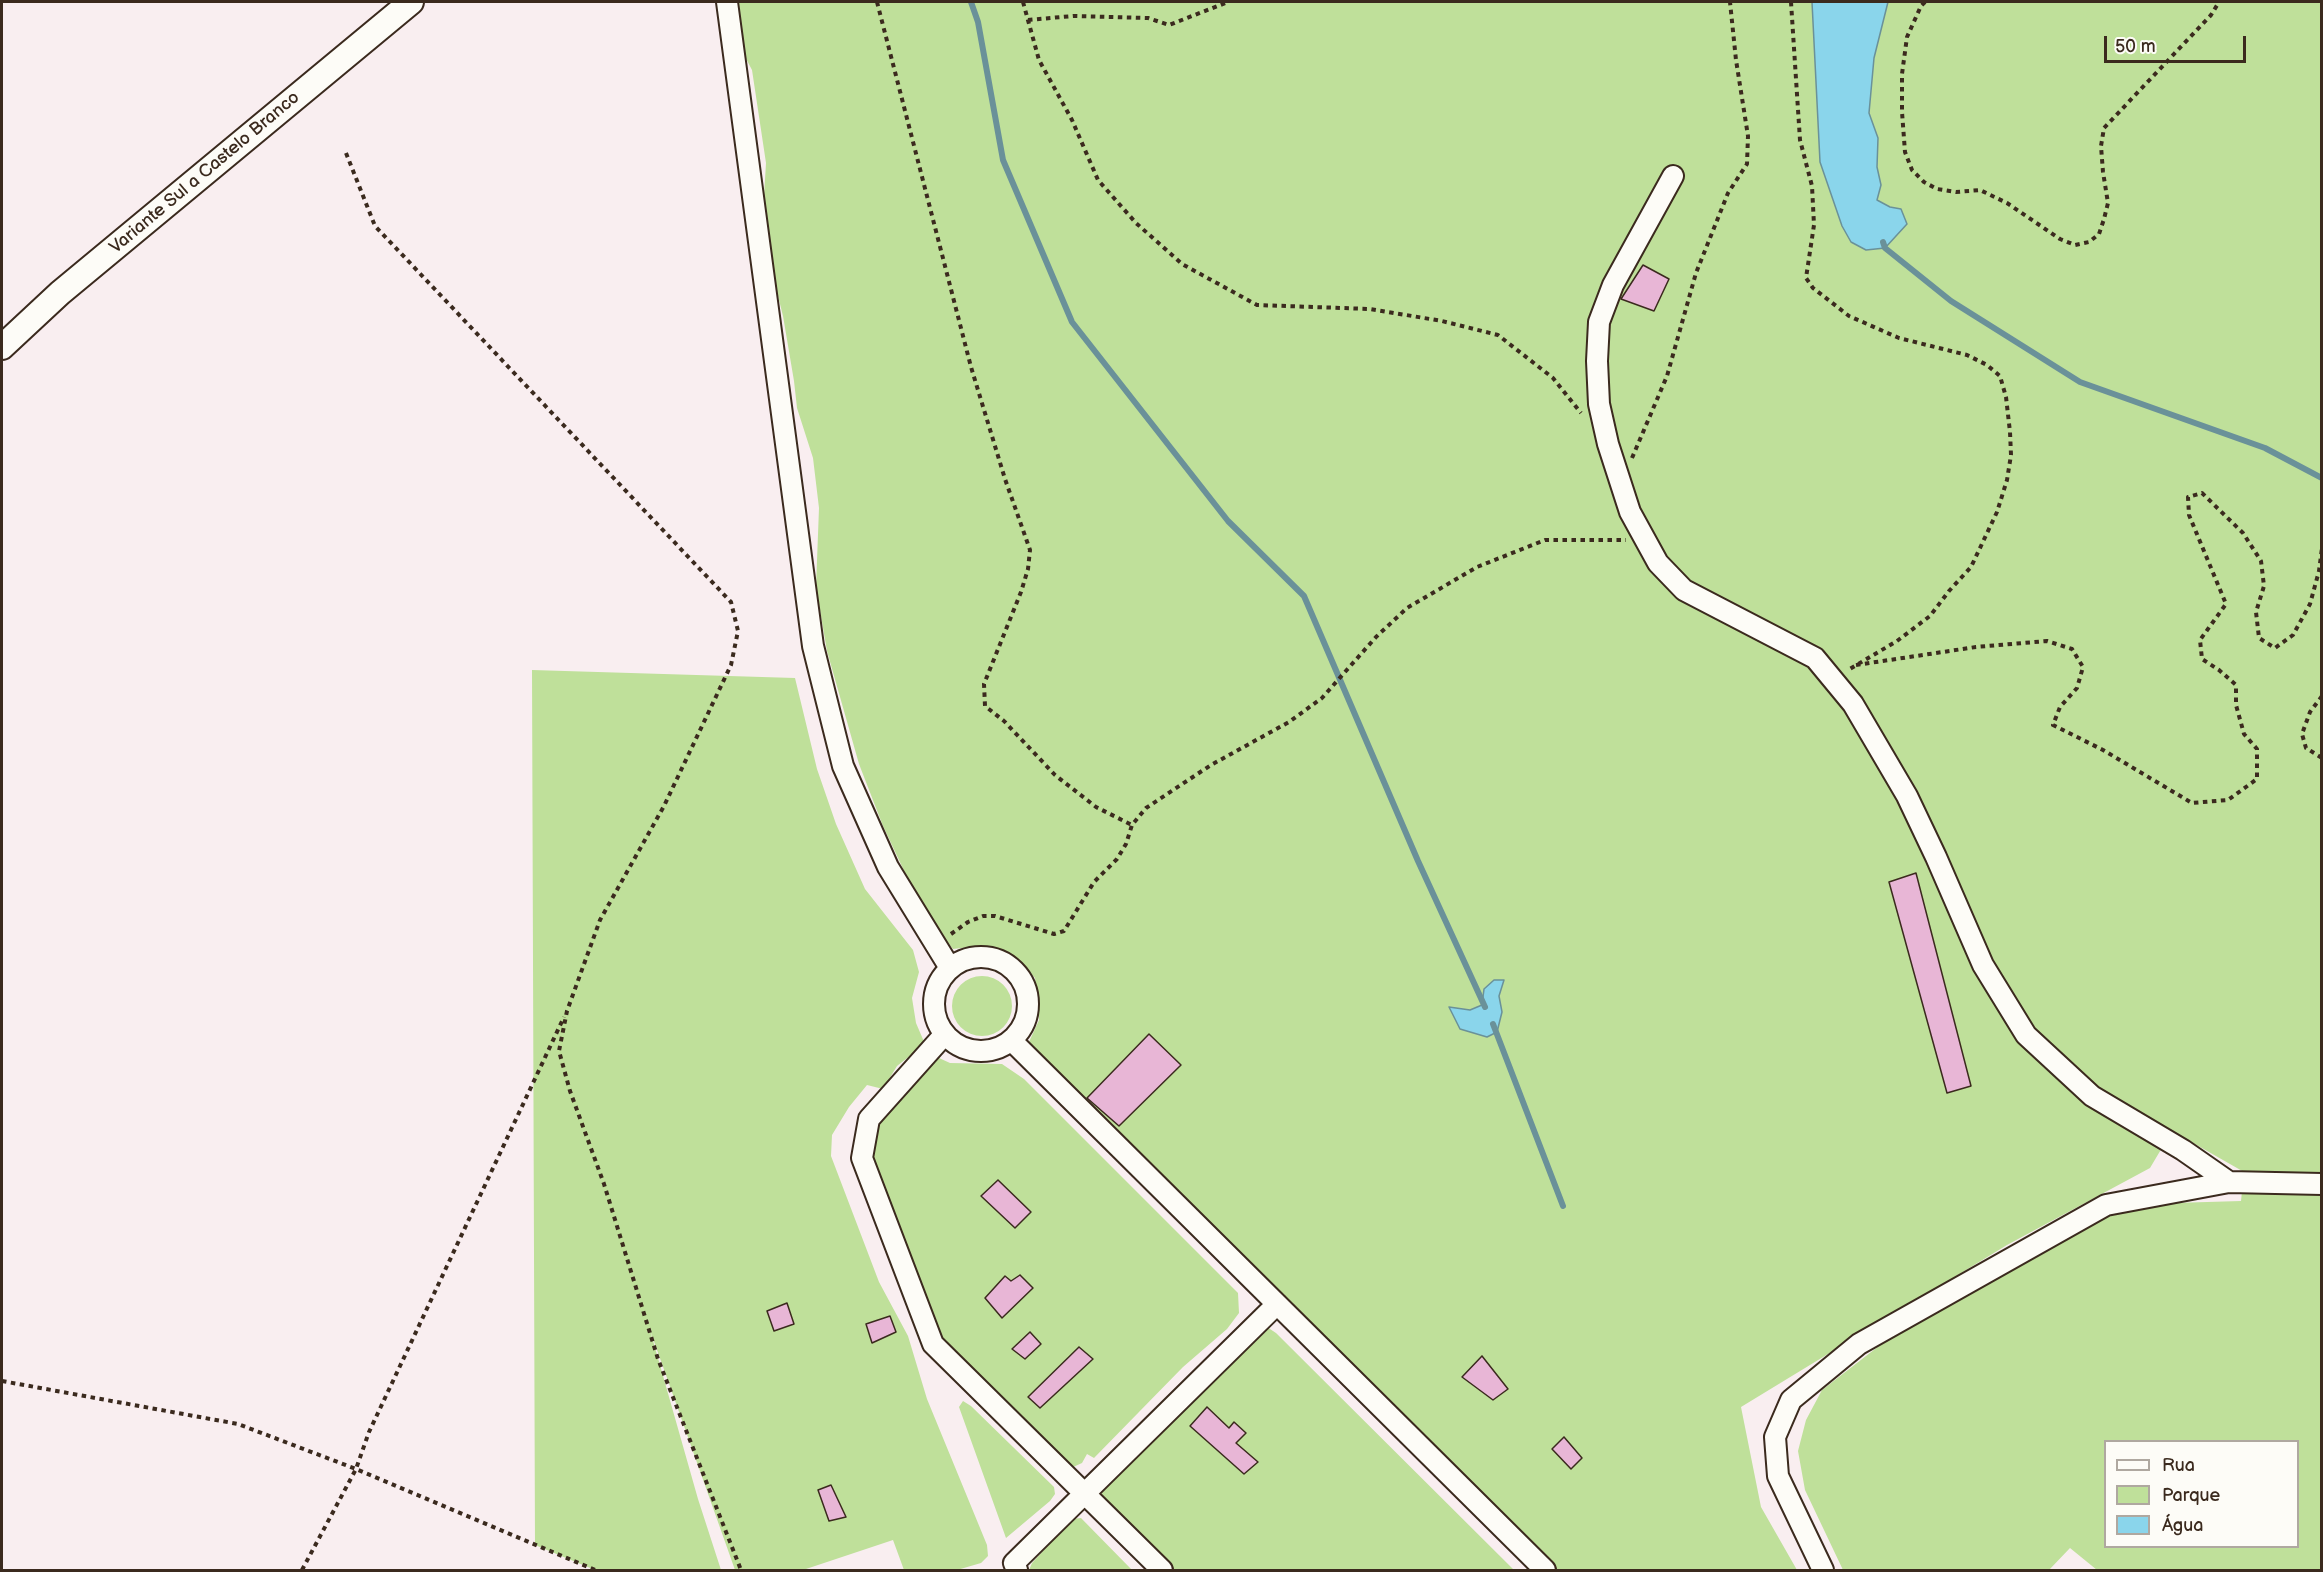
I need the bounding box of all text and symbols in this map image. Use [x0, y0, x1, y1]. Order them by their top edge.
scale bar [2107, 24, 2250, 62]
text: 50 m [2115, 36, 2156, 57]
street label: Variante Sul a Castelo Branco [106, 87, 304, 259]
legend [2104, 1440, 2299, 1548]
text: Rua [2162, 1455, 2195, 1476]
text: Parque [2162, 1485, 2220, 1506]
text: Água [2162, 1515, 2203, 1536]

